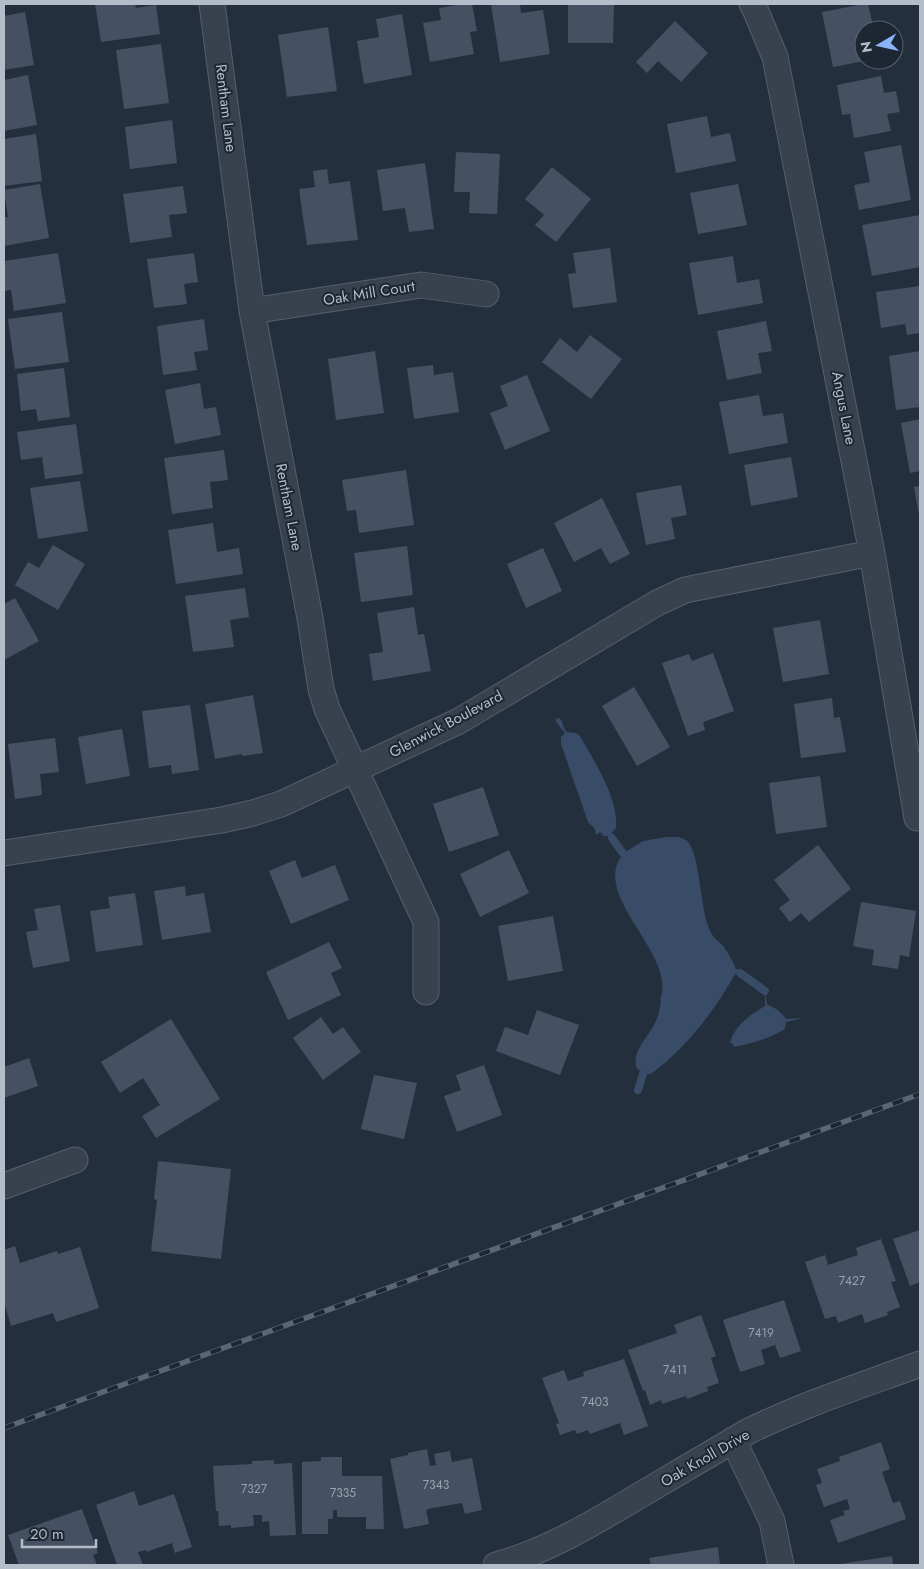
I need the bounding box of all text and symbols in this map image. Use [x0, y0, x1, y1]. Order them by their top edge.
north arrow [854, 20, 904, 70]
text: N [855, 40, 877, 54]
street label: Rentham Lane [210, 63, 242, 154]
street label: Oak Mill Court [321, 275, 417, 311]
street label: Angus Lane [826, 369, 862, 447]
street label: Rentham Lane [270, 461, 308, 553]
street label: Glenwick Boulevard [385, 685, 507, 763]
house number: 7427 [839, 1272, 866, 1290]
house number: 7419 [748, 1324, 774, 1342]
house number: 7411 [663, 1361, 687, 1379]
house number: 7403 [581, 1393, 609, 1411]
street label: Oak Knoll Drive [656, 1423, 754, 1492]
house number: 7343 [423, 1476, 450, 1494]
house number: 7327 [241, 1480, 268, 1498]
house number: 7335 [330, 1484, 356, 1502]
scale bar [22, 1516, 96, 1548]
text: 20 m [30, 1523, 64, 1545]

